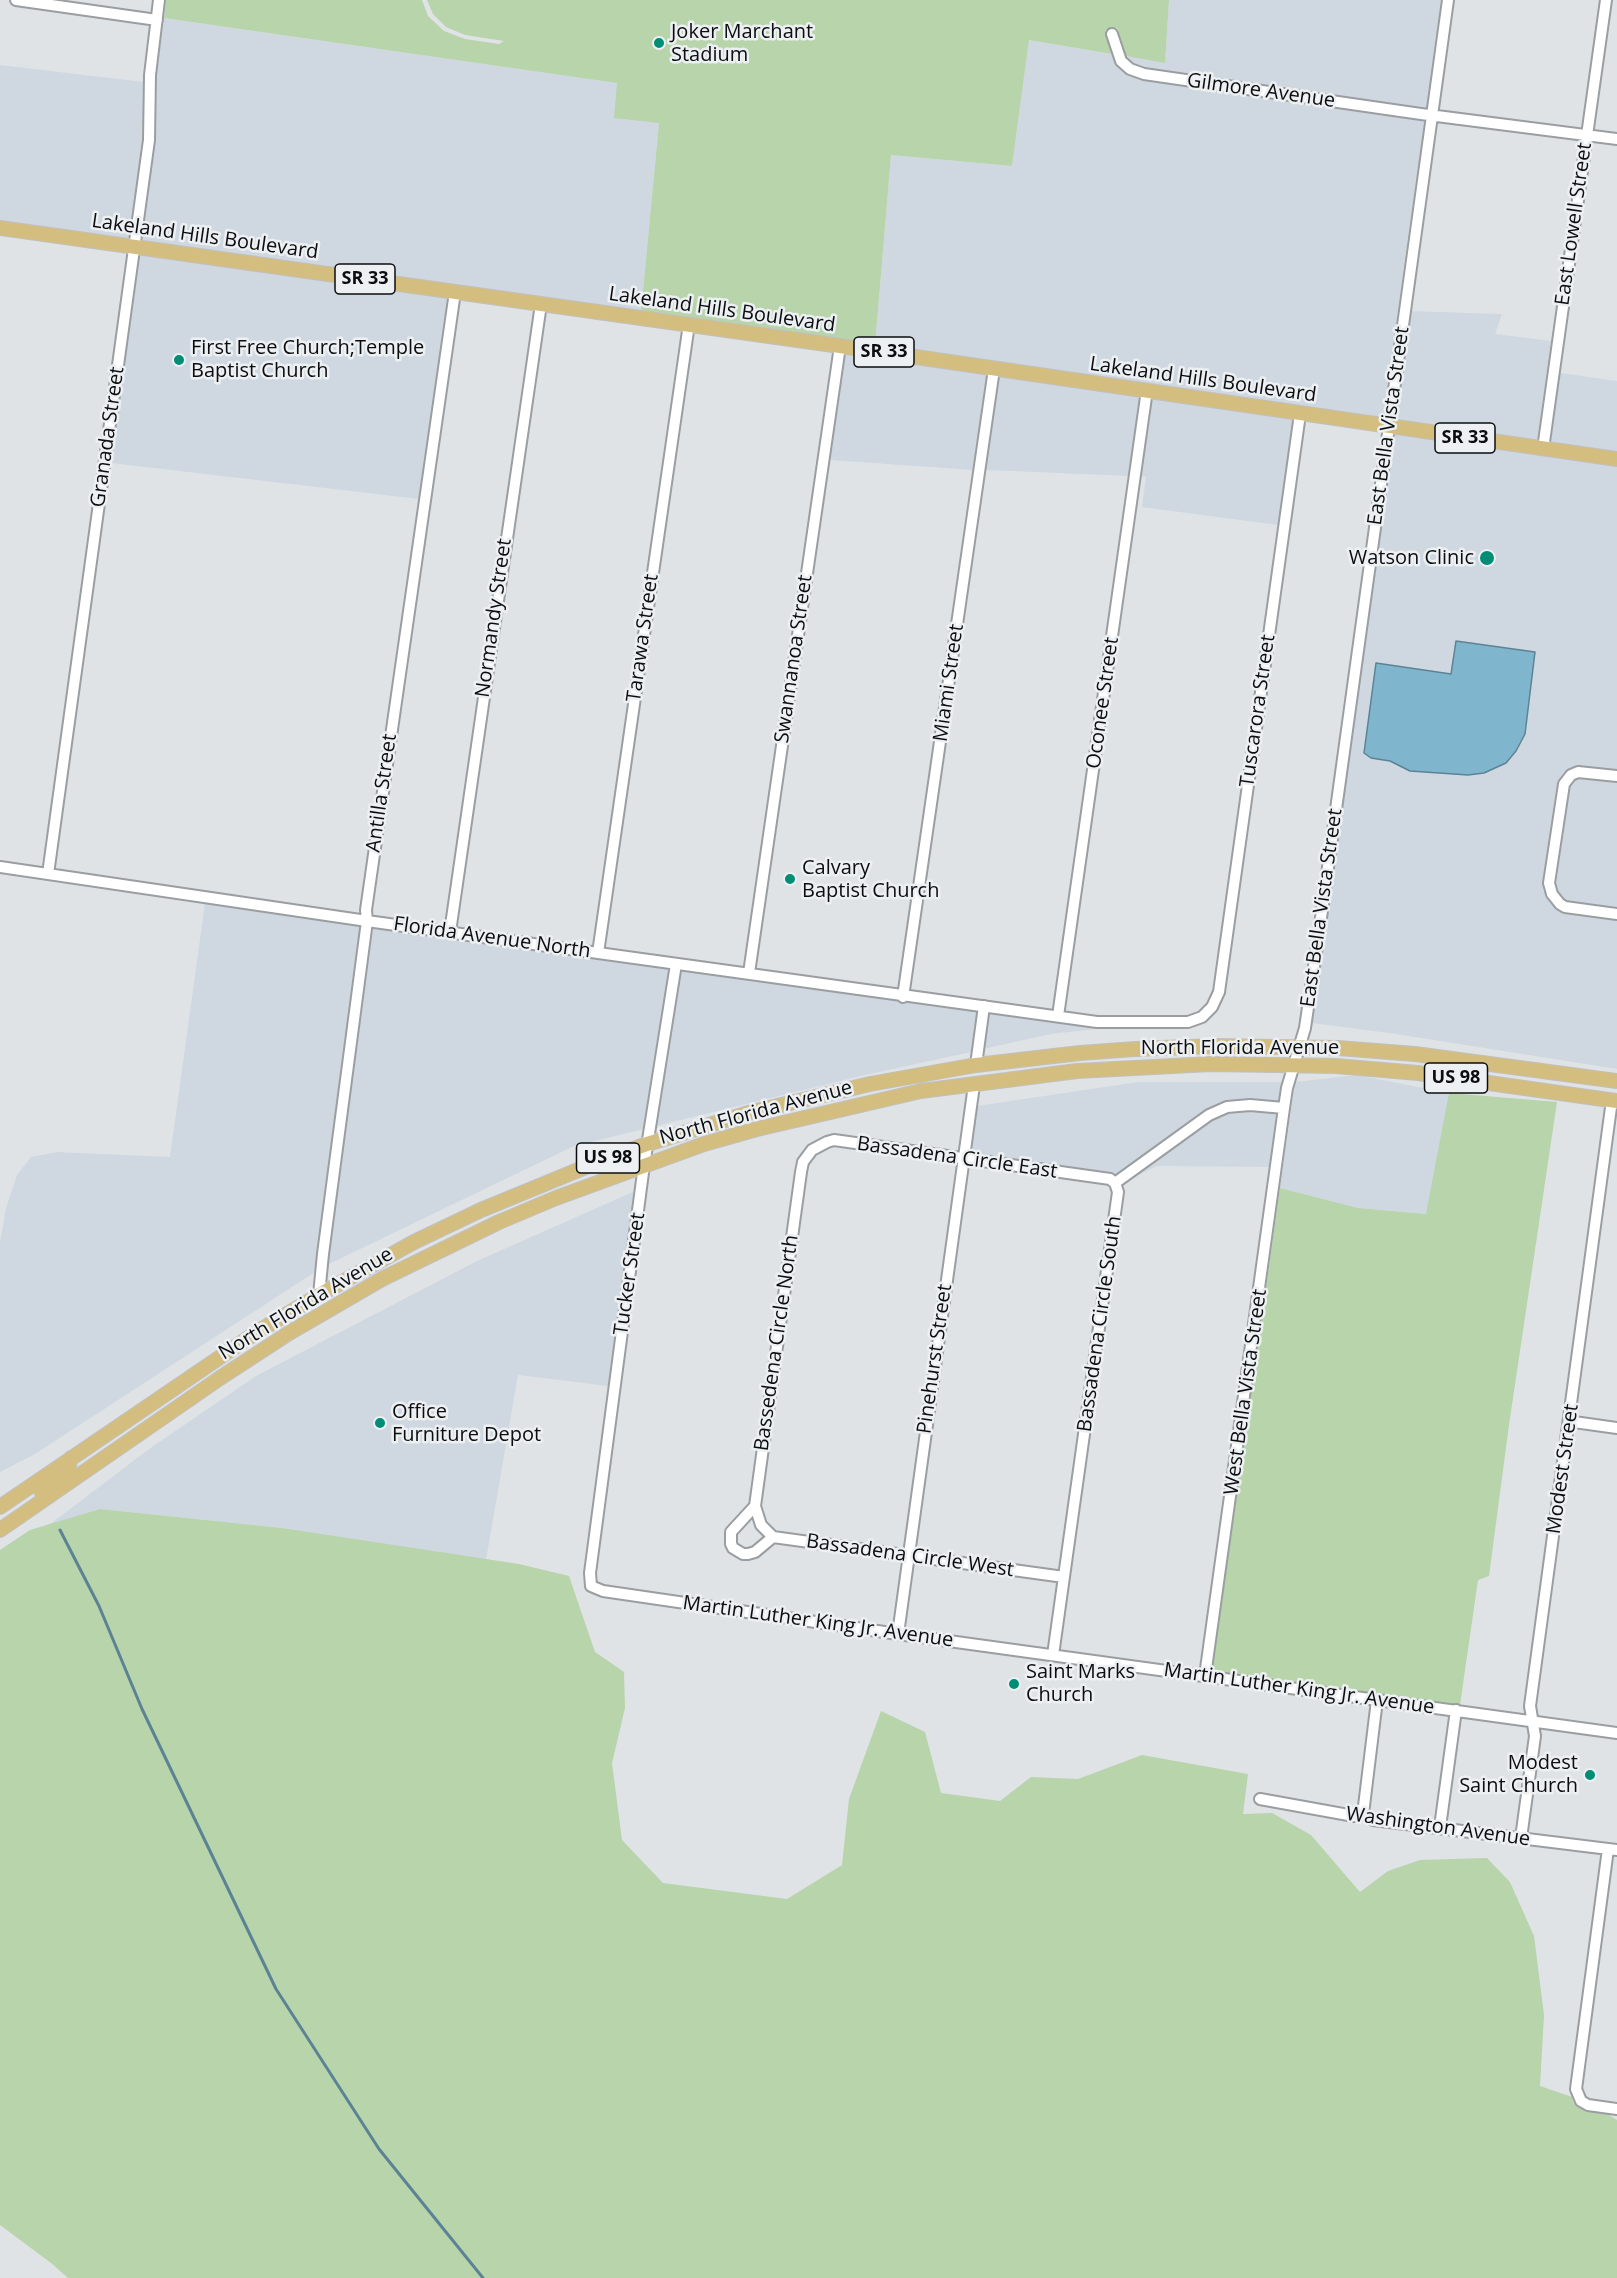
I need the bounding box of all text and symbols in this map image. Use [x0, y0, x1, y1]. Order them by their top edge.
place label: Joker Marchant Stadium [671, 20, 813, 67]
marker: Joker Marchant Stadium [652, 36, 666, 50]
street label: Gilmore Avenue [1185, 69, 1337, 113]
street label: East Lowell Street [1551, 141, 1597, 307]
street label: Lakeland Hills Boulevard [90, 209, 320, 265]
road number: SR 33 [335, 264, 395, 294]
street label: Lakeland Hills Boulevard [607, 282, 837, 338]
street label: East Bella Vista Street [1363, 325, 1415, 527]
place label: First Free Church;Temple Baptist Church [191, 336, 424, 383]
road number: SR 33 [854, 337, 914, 367]
street label: Lakeland Hills Boulevard [1088, 352, 1318, 408]
marker: First Free Church;Temple Baptist Church [172, 353, 186, 367]
street label: Granada Street [86, 365, 130, 509]
road number: SR 33 [1435, 423, 1495, 453]
street label: Normandy Street [471, 537, 517, 699]
place label: Watson Clinic [1349, 546, 1474, 570]
marker: Watson Clinic [1478, 549, 1496, 567]
street label: Tarawa Street [622, 572, 664, 704]
street label: Swannanoa Street [770, 573, 818, 745]
street label: Miami Street [929, 623, 969, 743]
street label: Tuscarora Street [1235, 633, 1281, 789]
street label: Oconee Street [1082, 636, 1124, 770]
street label: Antilla Street [362, 732, 402, 854]
street label: East Bella Vista Street [1296, 807, 1348, 1009]
place label: Calvary Baptist Church [802, 856, 939, 903]
marker: Calvary Baptist Church [783, 872, 797, 886]
street label: Florida Avenue North [392, 912, 592, 964]
street label: North Florida Avenue [1141, 1036, 1339, 1060]
road number: US 98 [1424, 1063, 1488, 1093]
street label: North Florida Avenue [657, 1076, 855, 1150]
street label: Bassadena Circle East [855, 1132, 1059, 1184]
road number: US 98 [576, 1143, 640, 1173]
street label: Tucker Street [610, 1211, 650, 1337]
street label: Bassadena Circle South [1073, 1214, 1127, 1434]
street label: Bassedena Circle North [750, 1233, 804, 1453]
street label: North Florida Avenue [215, 1243, 397, 1365]
street label: Pinehurst Street [913, 1283, 957, 1435]
street label: West Bella Vista Street [1220, 1287, 1272, 1497]
place label: Office Furniture Depot [392, 1400, 541, 1447]
street label: Modest Street [1542, 1402, 1584, 1536]
marker: Office Furniture Depot [373, 1416, 387, 1430]
street label: Bassadena Circle West [805, 1530, 1015, 1582]
street label: Martin Luther King Jr. Avenue [681, 1591, 955, 1653]
street label: Martin Luther King Jr. Avenue [1162, 1658, 1436, 1720]
place label: Saint Marks Church [1026, 1660, 1135, 1707]
marker: Saint Marks Church [1007, 1677, 1021, 1691]
place label: Modest Saint Church [1459, 1751, 1578, 1798]
marker: Modest Saint Church [1583, 1768, 1597, 1782]
street label: Washington Avenue [1344, 1802, 1532, 1852]

